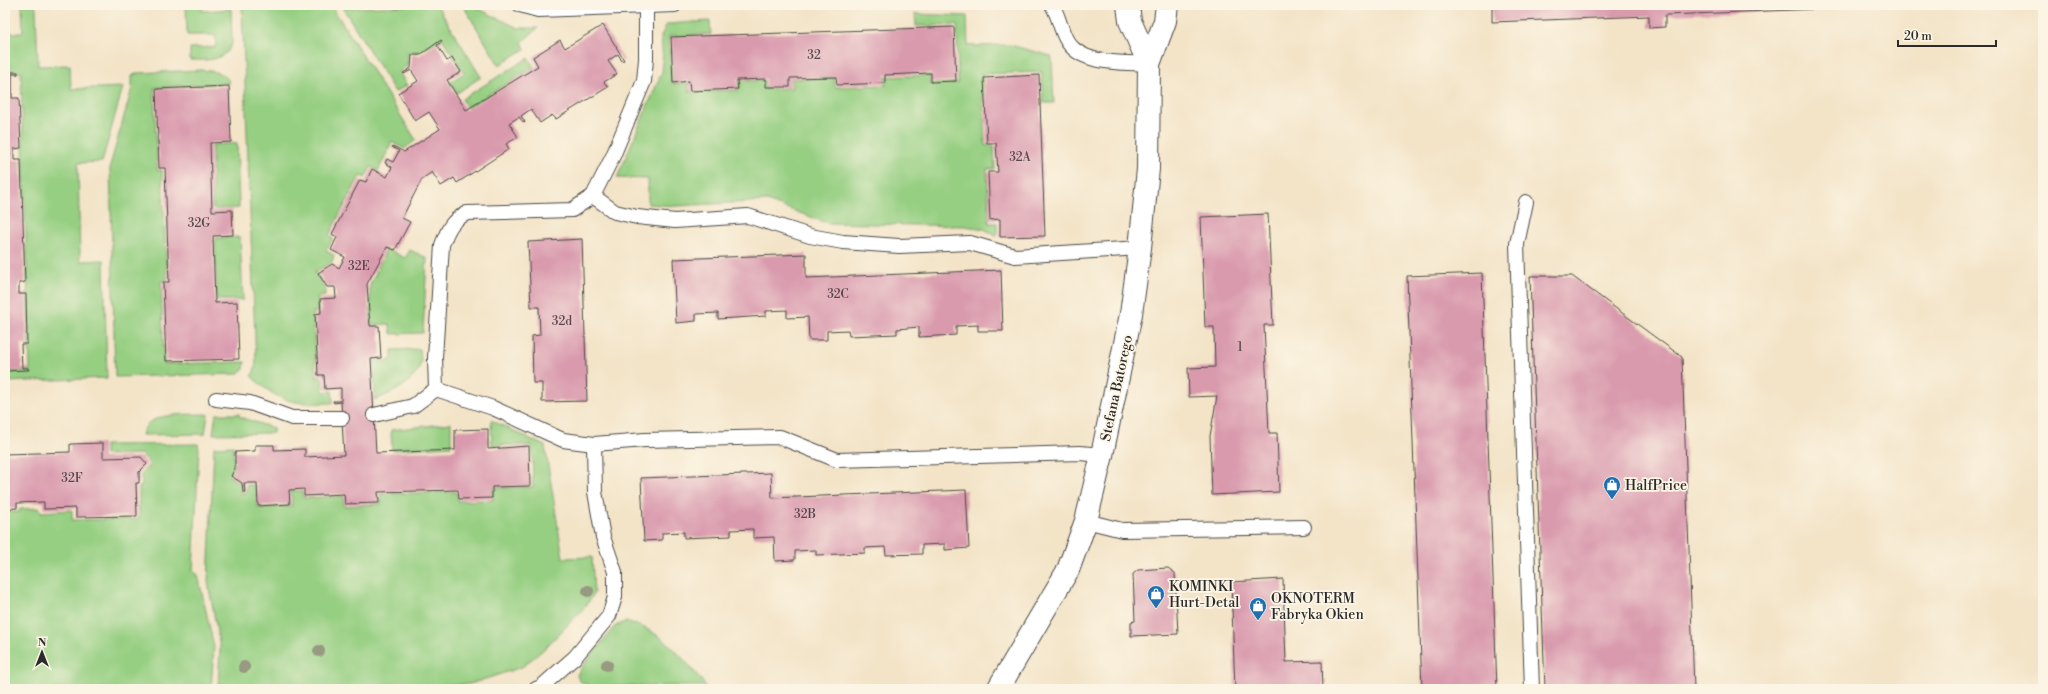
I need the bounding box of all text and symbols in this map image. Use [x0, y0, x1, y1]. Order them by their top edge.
scale bar [1898, 22, 1996, 48]
text: 20 m [1904, 29, 1932, 44]
house number: 32 [807, 48, 821, 63]
house number: 32A [1009, 150, 1032, 165]
house number: 32G [188, 216, 210, 231]
house number: 32E [348, 259, 370, 274]
house number: 32C [827, 287, 849, 302]
house number: 32d [552, 314, 572, 329]
street label: Stefana Batorego [1097, 333, 1137, 443]
house number: 1 [1237, 340, 1243, 355]
house number: 32F [61, 471, 83, 486]
shop icon: HalfPrice [1602, 475, 1622, 500]
place label: HalfPrice [1625, 477, 1687, 495]
house number: 32B [794, 507, 816, 522]
place label: KOMINKI Hurt-Detal [1169, 578, 1239, 612]
shop icon: KOMINKI Hurt-Detal [1146, 584, 1166, 609]
place label: OKNOTERM Fabryka Okien [1271, 590, 1364, 624]
shop icon: OKNOTERM Fabryka Okien [1248, 596, 1268, 621]
north arrow [22, 632, 62, 672]
text: N [38, 636, 47, 650]

